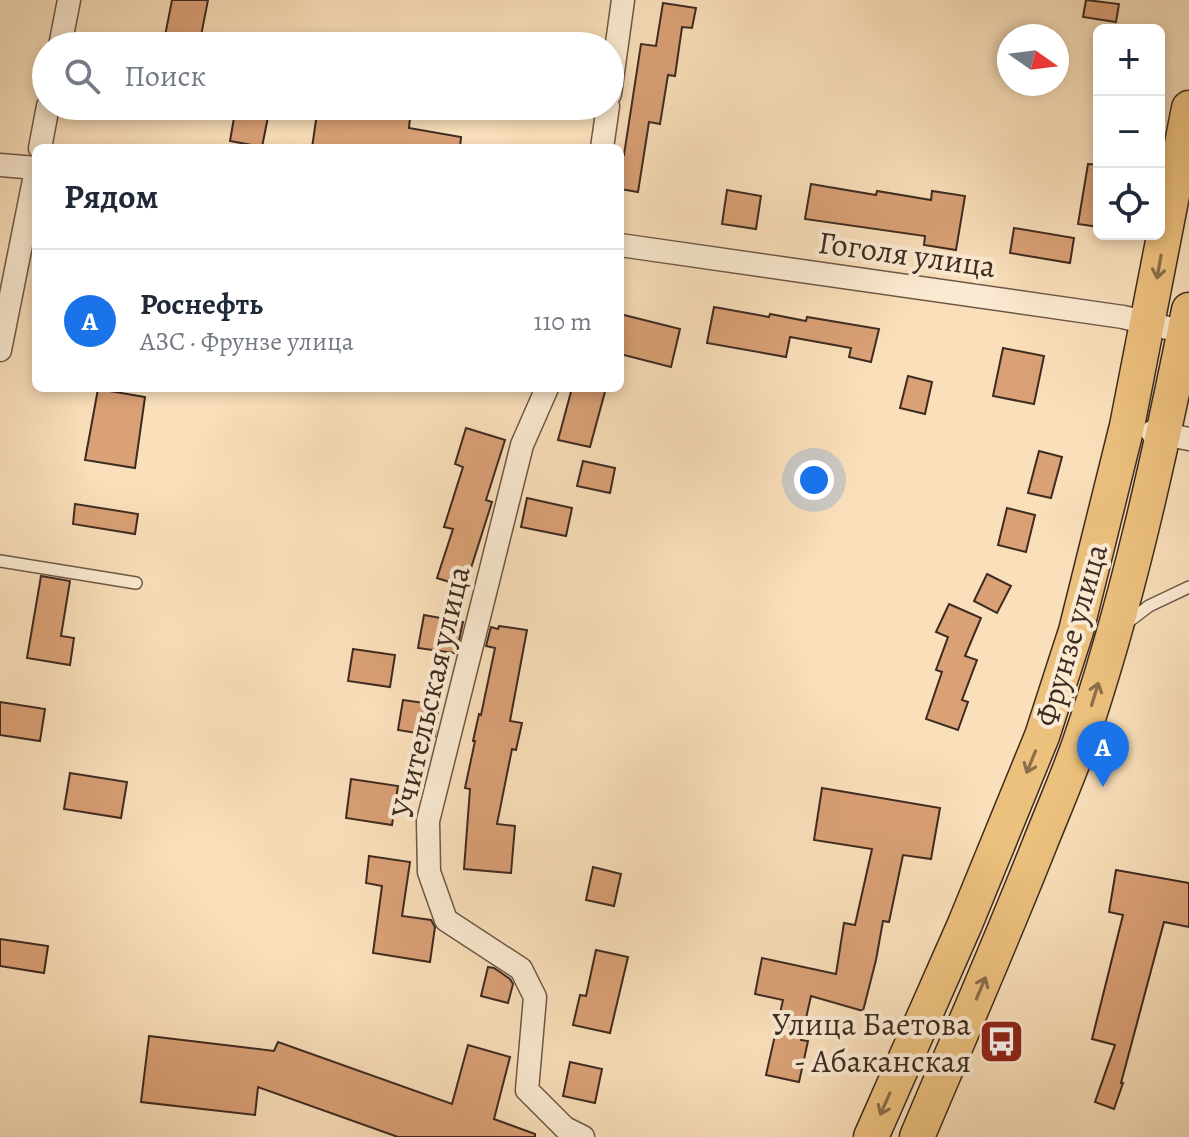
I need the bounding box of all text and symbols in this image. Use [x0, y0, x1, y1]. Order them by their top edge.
north arrow [997, 24, 1069, 96]
map controls [1093, 24, 1165, 240]
button: + [1093, 24, 1165, 96]
search box [32, 32, 624, 120]
icon: search [60, 54, 104, 98]
text: Поиск [124, 56, 206, 96]
button: − [1093, 96, 1165, 168]
button: locate [1093, 168, 1165, 240]
text: Рядом [64, 173, 158, 220]
street label: Гоголя улица [815, 220, 999, 288]
one-way arrow [1151, 254, 1166, 280]
text: Роснефть [140, 284, 263, 324]
text: A [82, 304, 98, 339]
text: 110 m [534, 304, 592, 339]
text: АЗС · Фрунзе улица [140, 324, 354, 359]
your location [794, 460, 834, 500]
street label: Фрунзе улица [1024, 538, 1118, 732]
street label: Учительская улица [380, 561, 481, 823]
one-way arrow [1088, 681, 1103, 707]
pin: A [1077, 721, 1129, 787]
one-way arrow [1023, 749, 1038, 774]
one-way arrow [974, 976, 989, 1001]
place label: Улица Баетова - Абаканская [772, 1002, 971, 1083]
bus stop icon: Улица Баетова - Абаканская [978, 1018, 1026, 1066]
one-way arrow [877, 1092, 892, 1116]

